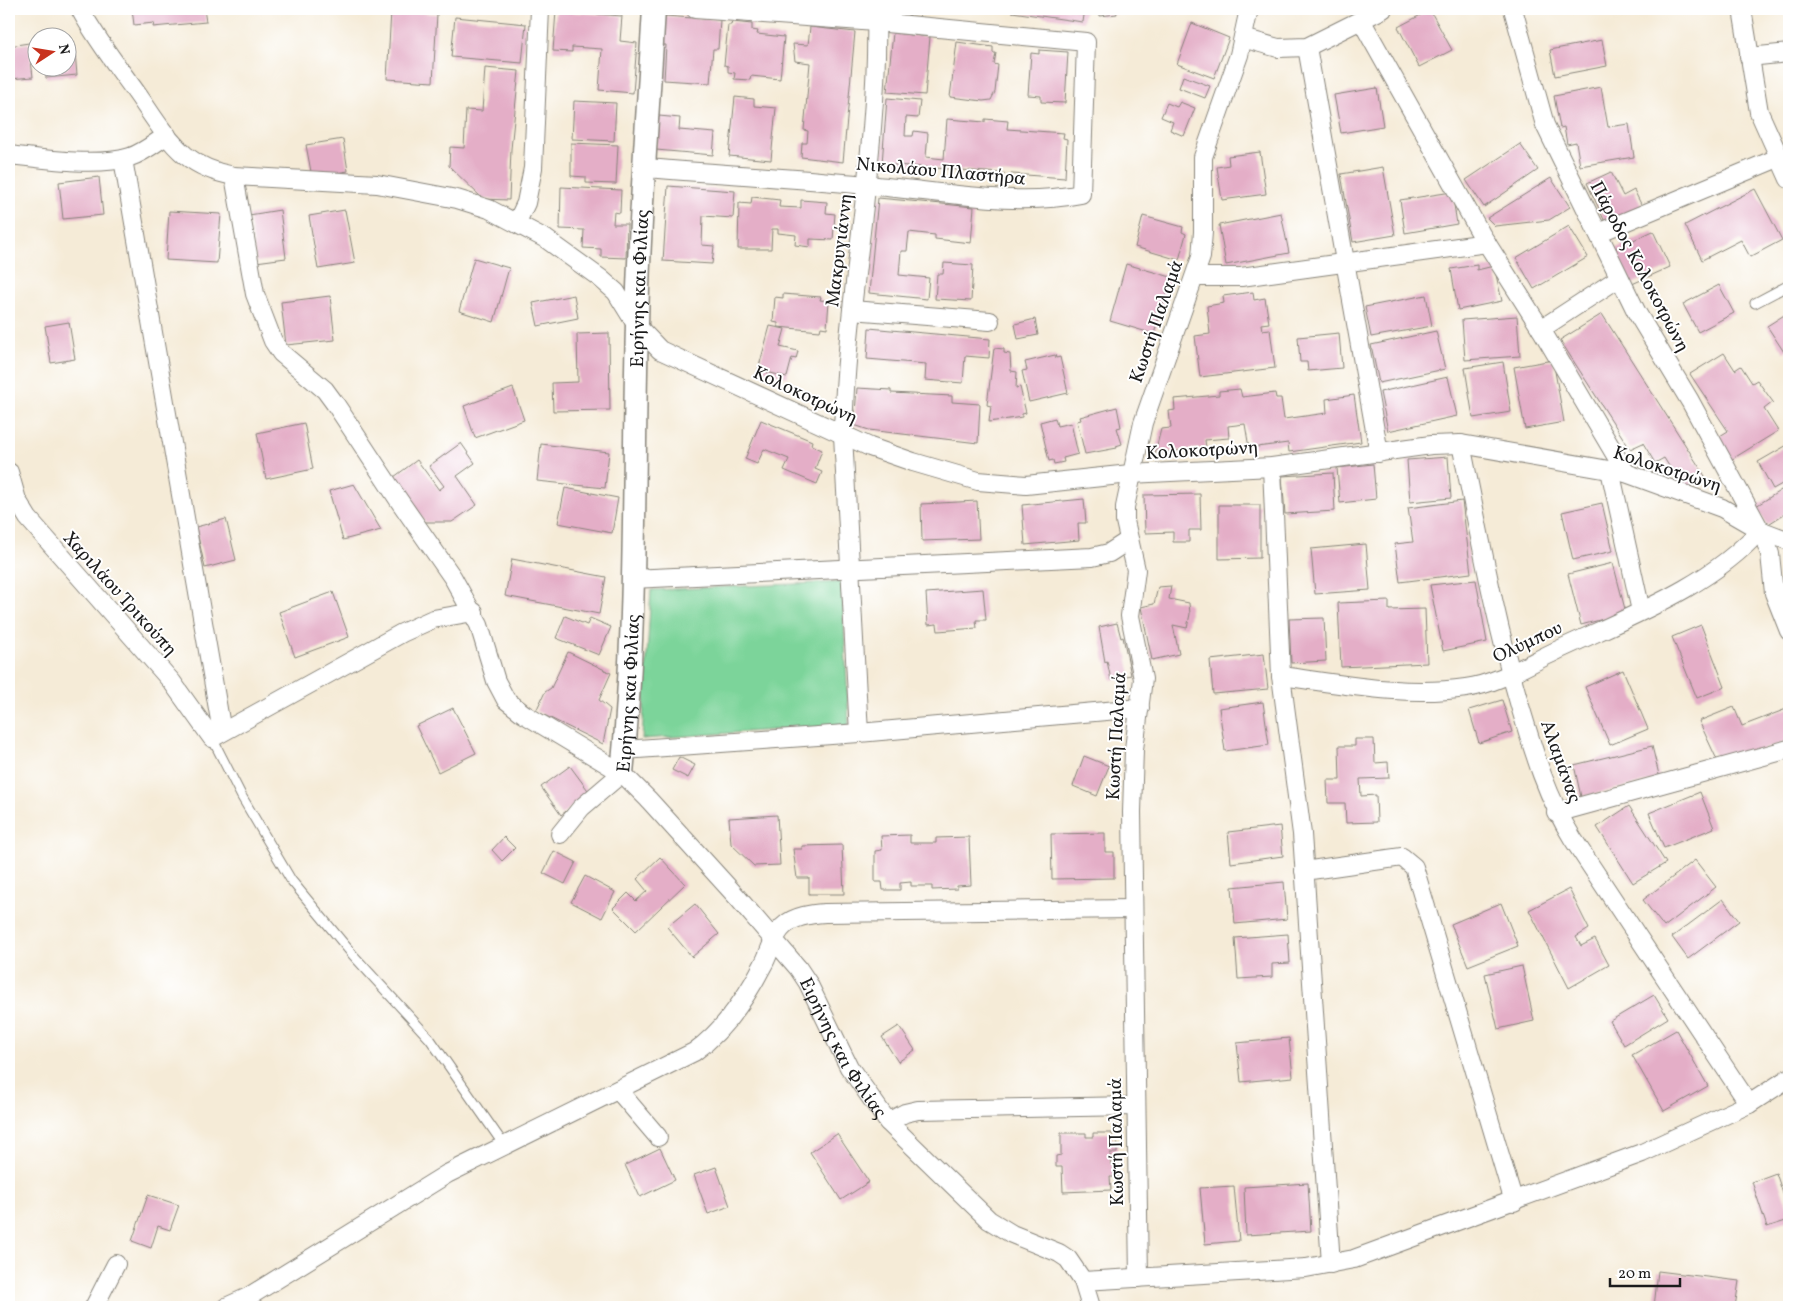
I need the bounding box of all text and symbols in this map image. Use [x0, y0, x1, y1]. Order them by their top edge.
north arrow [28, 28, 78, 78]
text: N [53, 43, 74, 57]
street label: Νικολάου Πλαστήρα [855, 152, 1027, 192]
street label: Πάροδος Κολοκοτρώνη [1583, 177, 1695, 357]
street label: Μακρυγιάννη [820, 192, 860, 309]
street label: Ειρήνης και Φιλίας [625, 209, 656, 368]
street label: Κωστή Παλαμά [1124, 256, 1190, 387]
street label: Κολοκοτρώνη [749, 360, 862, 431]
street label: Κολοκοτρώνη [1145, 435, 1259, 467]
street label: Κολοκοτρώνη [1610, 440, 1725, 500]
street label: Χαριλάου Τρικούπη [56, 526, 183, 663]
street label: Ειρήνης και Φιλίας [611, 614, 647, 774]
street label: Ολύμπου [1489, 615, 1567, 670]
street label: Κωστή Παλαμά [1101, 671, 1133, 801]
street label: Αλαμάνας [1533, 717, 1587, 807]
street label: Ειρήνης και Φιλίας [792, 973, 892, 1124]
street label: Κωστή Παλαμά [1103, 1077, 1131, 1206]
scale bar [1610, 1256, 1680, 1288]
text: 20 m [1618, 1264, 1651, 1285]

